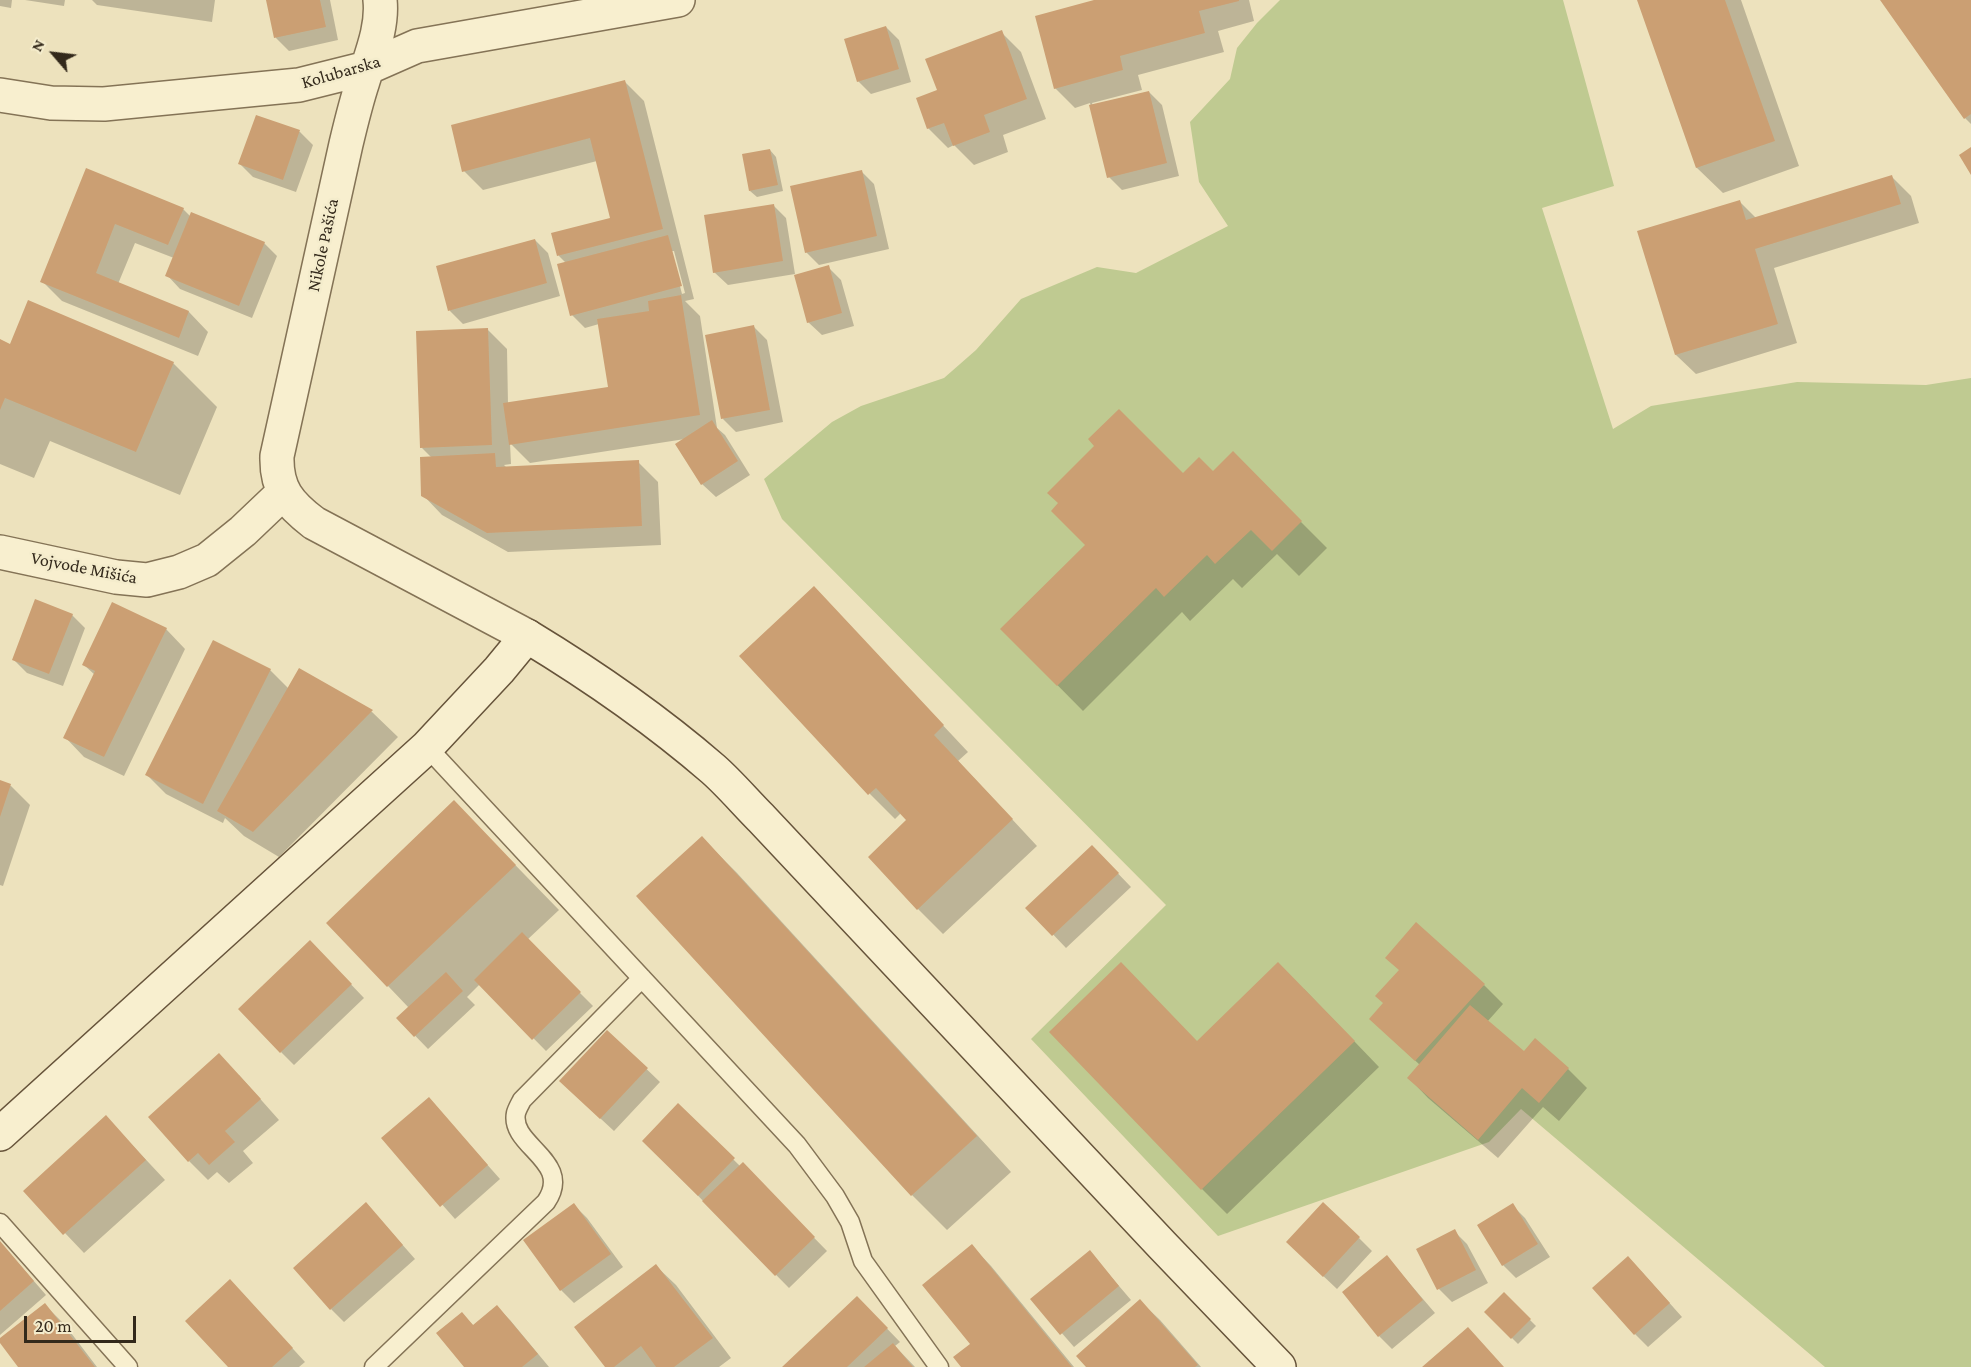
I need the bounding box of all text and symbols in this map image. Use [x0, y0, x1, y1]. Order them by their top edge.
north arrow [24, 24, 84, 84]
text: N [28, 37, 48, 54]
street label: Kolubarska [299, 50, 383, 94]
street label: Nikole Pašića [303, 196, 343, 294]
street label: Vojvode Mišića [29, 547, 139, 589]
scale bar [27, 1304, 140, 1342]
text: 20 m [35, 1316, 72, 1336]

